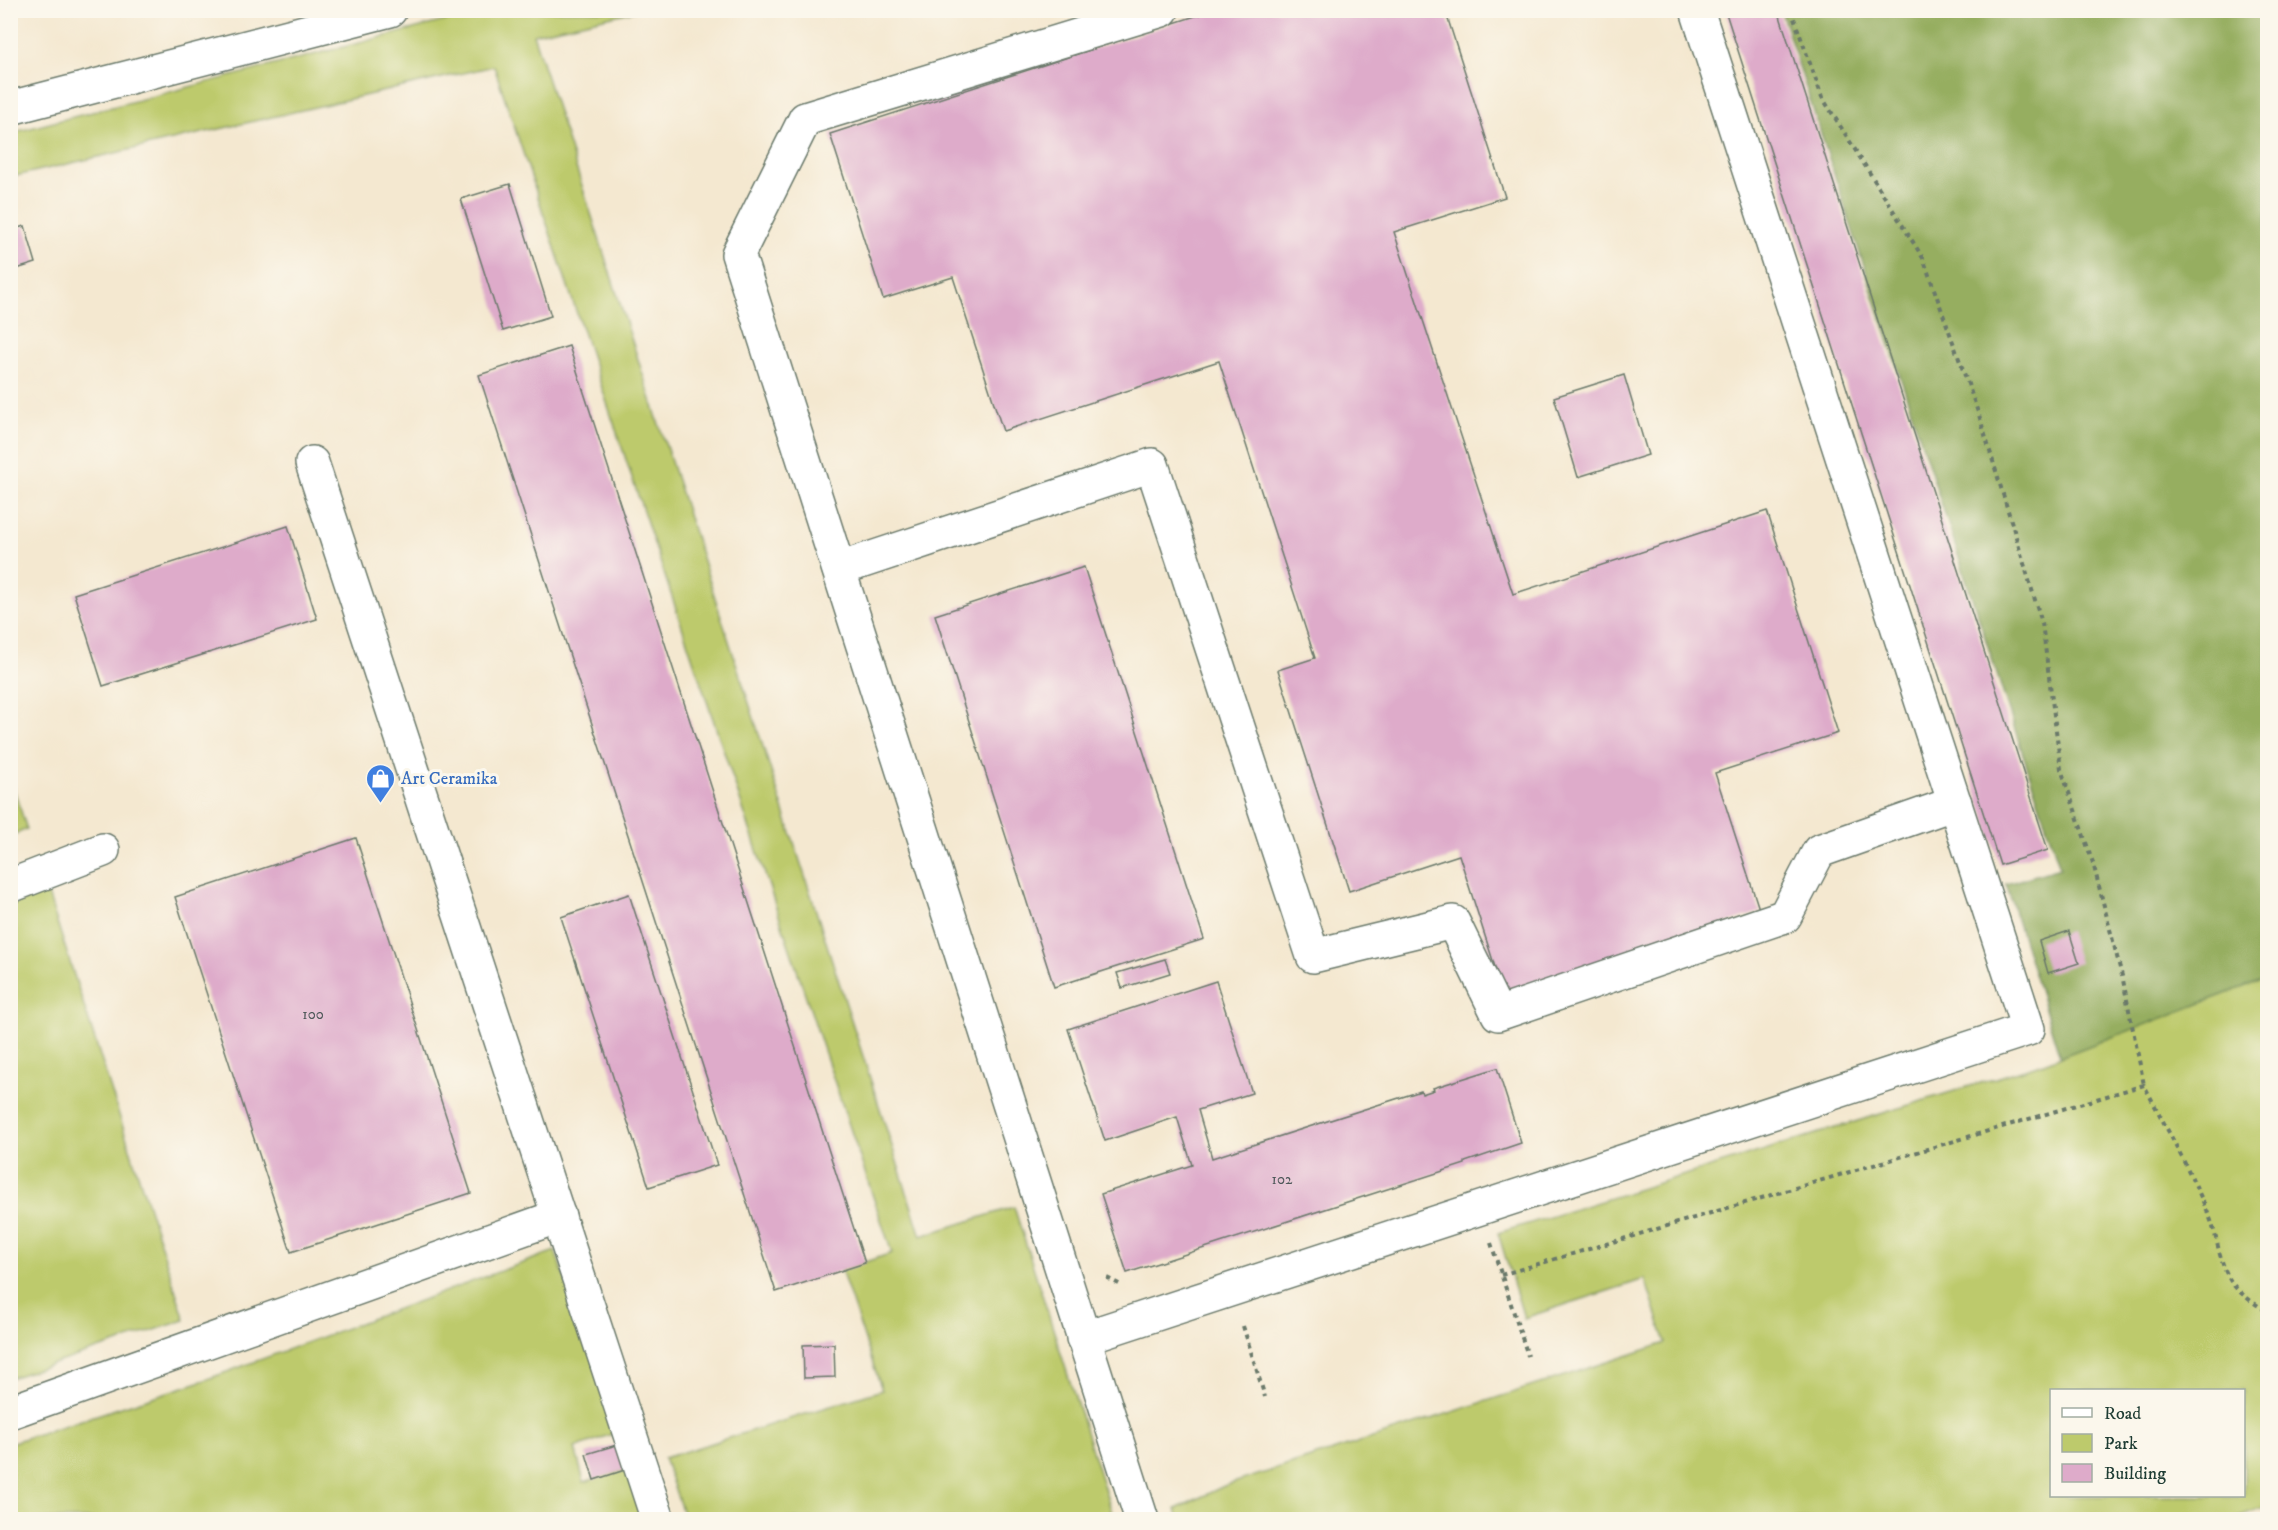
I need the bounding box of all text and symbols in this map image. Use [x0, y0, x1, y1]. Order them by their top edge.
shop icon: Art Ceramika [364, 762, 396, 804]
place label: Art Ceramika [401, 768, 498, 790]
house number: 100 [302, 1005, 324, 1024]
house number: 102 [1272, 1170, 1293, 1189]
legend [2050, 1389, 2245, 1497]
text: Road [2104, 1403, 2141, 1425]
text: Park [2104, 1433, 2138, 1455]
text: Building [2104, 1463, 2166, 1485]

